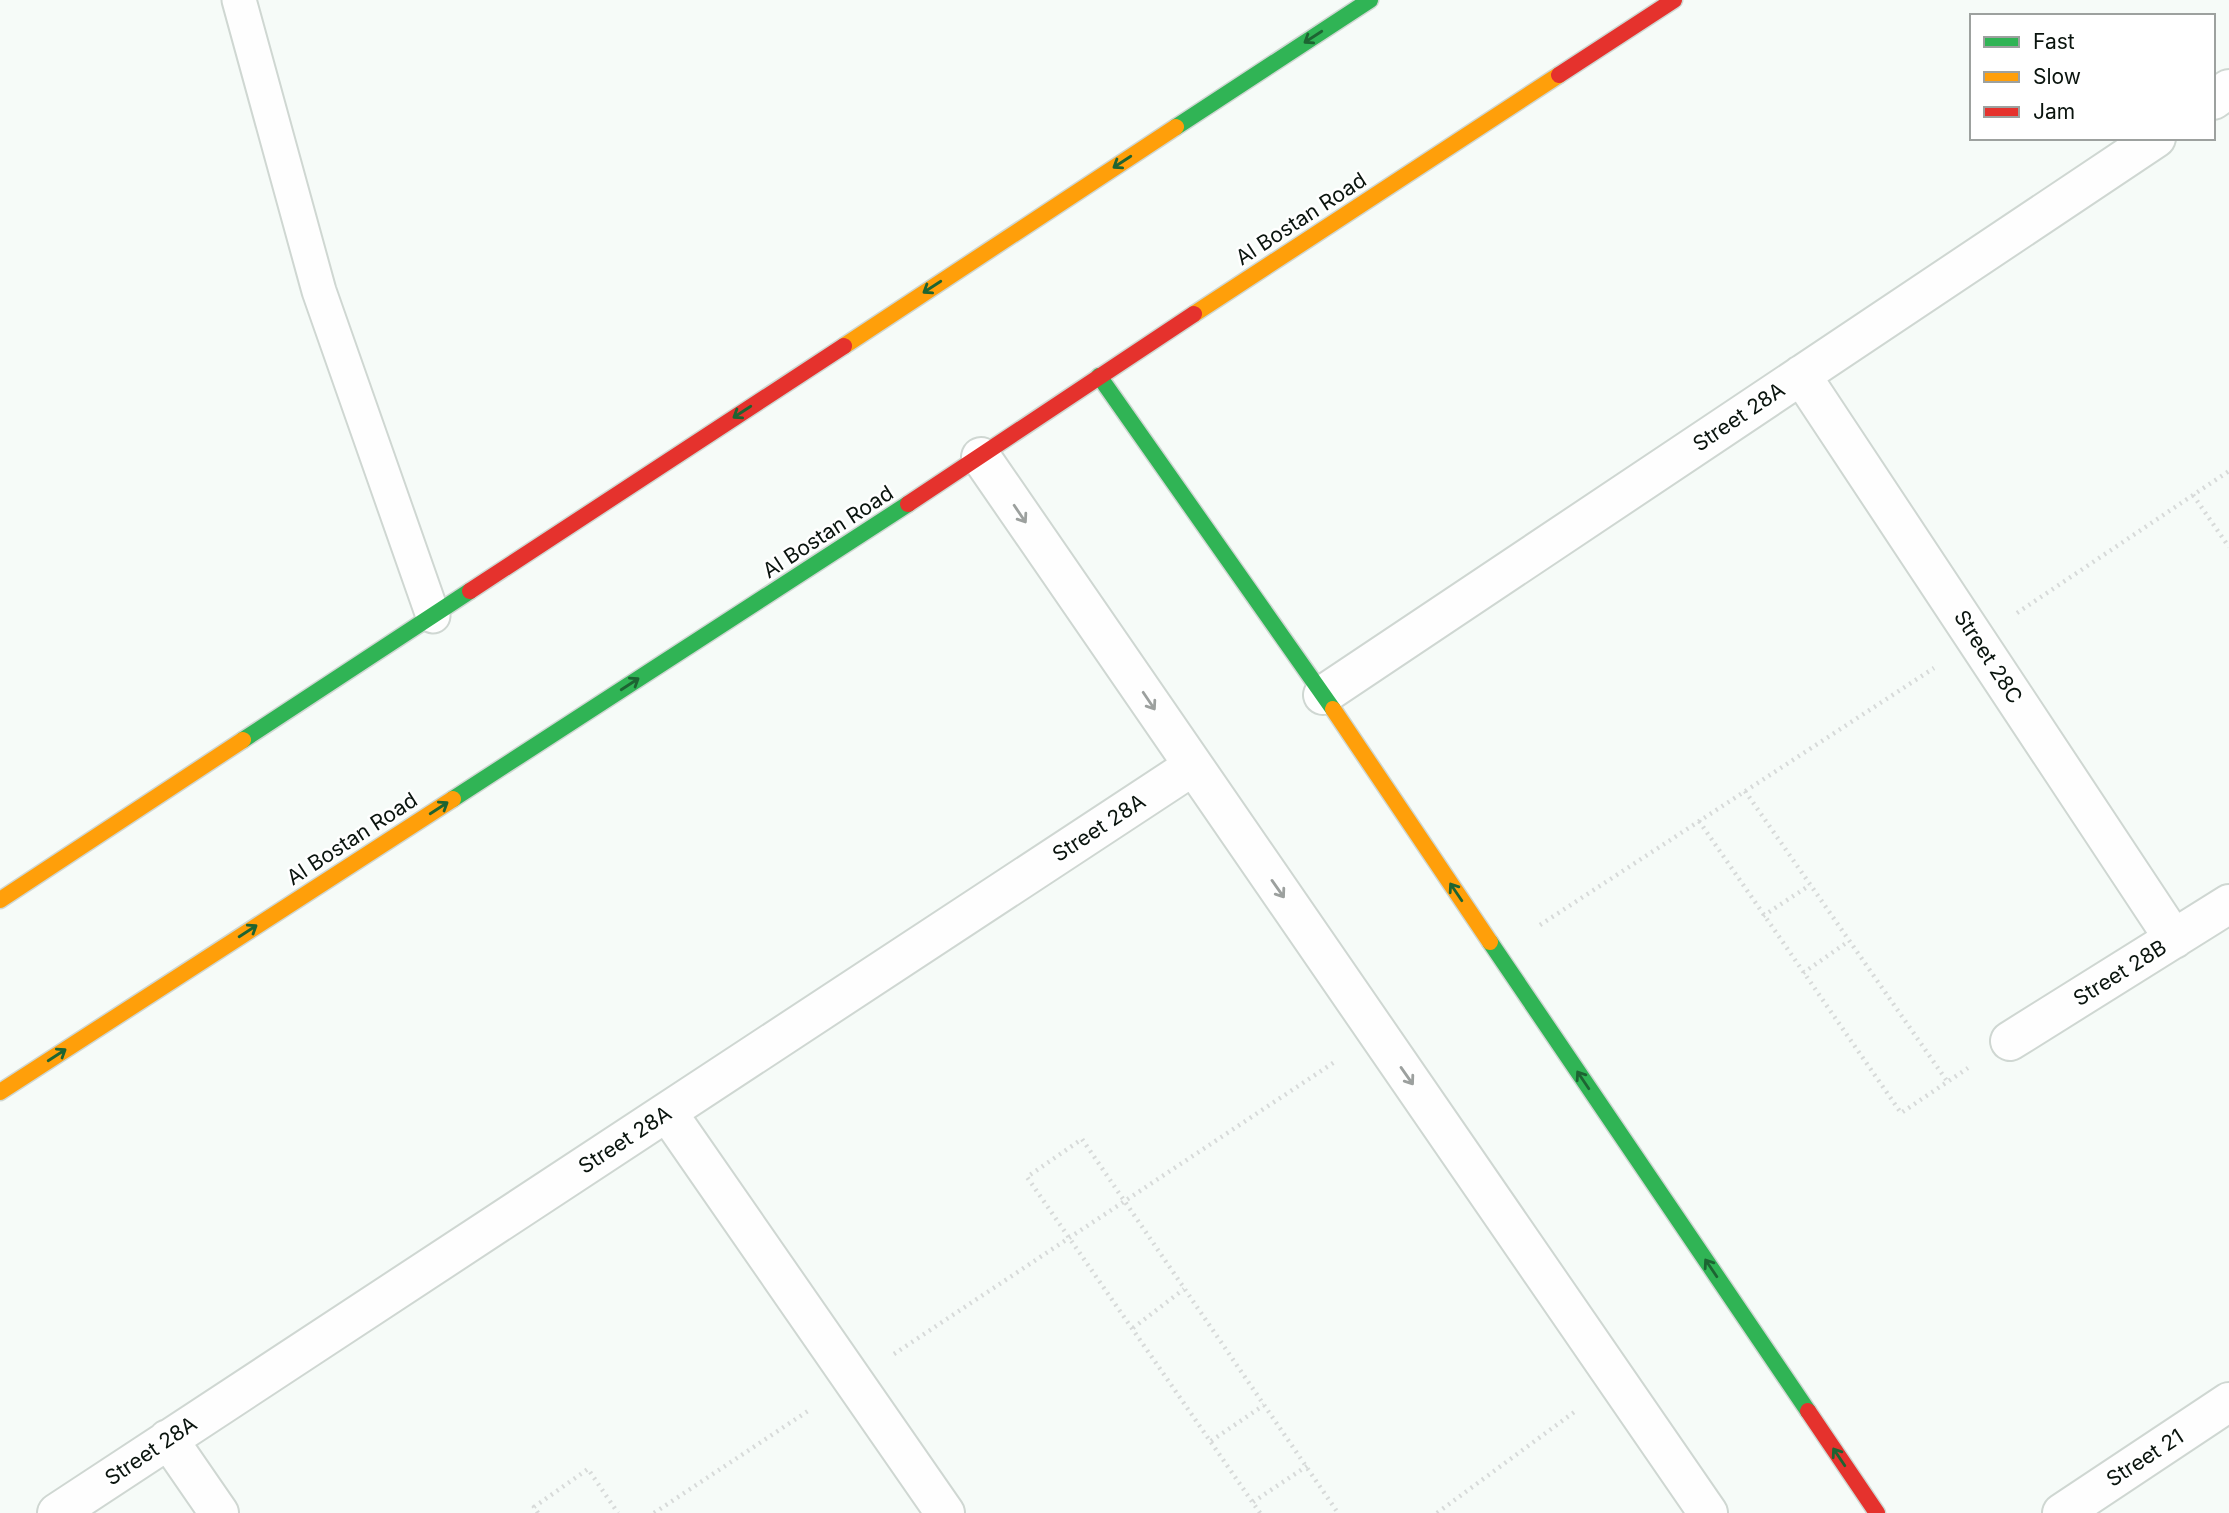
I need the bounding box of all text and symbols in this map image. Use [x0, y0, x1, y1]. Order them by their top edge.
legend [1970, 14, 2215, 140]
text: Fast [2033, 29, 2075, 54]
one-way arrow [1303, 31, 1323, 45]
text: Slow [2033, 64, 2081, 89]
text: Jam [2033, 99, 2075, 124]
one-way arrow [1113, 155, 1133, 169]
street label: Al Bostan Road [1231, 167, 1371, 270]
one-way arrow [923, 280, 942, 294]
street label: Street 28A [1688, 377, 1789, 456]
one-way arrow [733, 405, 752, 419]
street label: Al Bostan Road [758, 480, 898, 583]
one-way arrow [1013, 504, 1027, 523]
street label: Street 28C [1949, 605, 2028, 708]
one-way arrow [620, 677, 640, 691]
one-way arrow [1141, 691, 1156, 710]
street label: Al Bostan Road [282, 787, 422, 890]
street label: Street 28A [1048, 788, 1150, 867]
one-way arrow [429, 800, 449, 814]
one-way arrow [1271, 879, 1285, 898]
one-way arrow [1449, 882, 1463, 902]
one-way arrow [238, 924, 258, 938]
street label: Street 28B [2069, 934, 2171, 1011]
one-way arrow [47, 1047, 67, 1061]
one-way arrow [1400, 1066, 1414, 1085]
one-way arrow [1576, 1071, 1590, 1090]
street label: Street 28A [574, 1100, 676, 1179]
one-way arrow [1704, 1259, 1718, 1278]
street label: Street 28A [100, 1411, 201, 1490]
street label: Street 21 [2102, 1424, 2188, 1492]
one-way arrow [1832, 1447, 1846, 1467]

